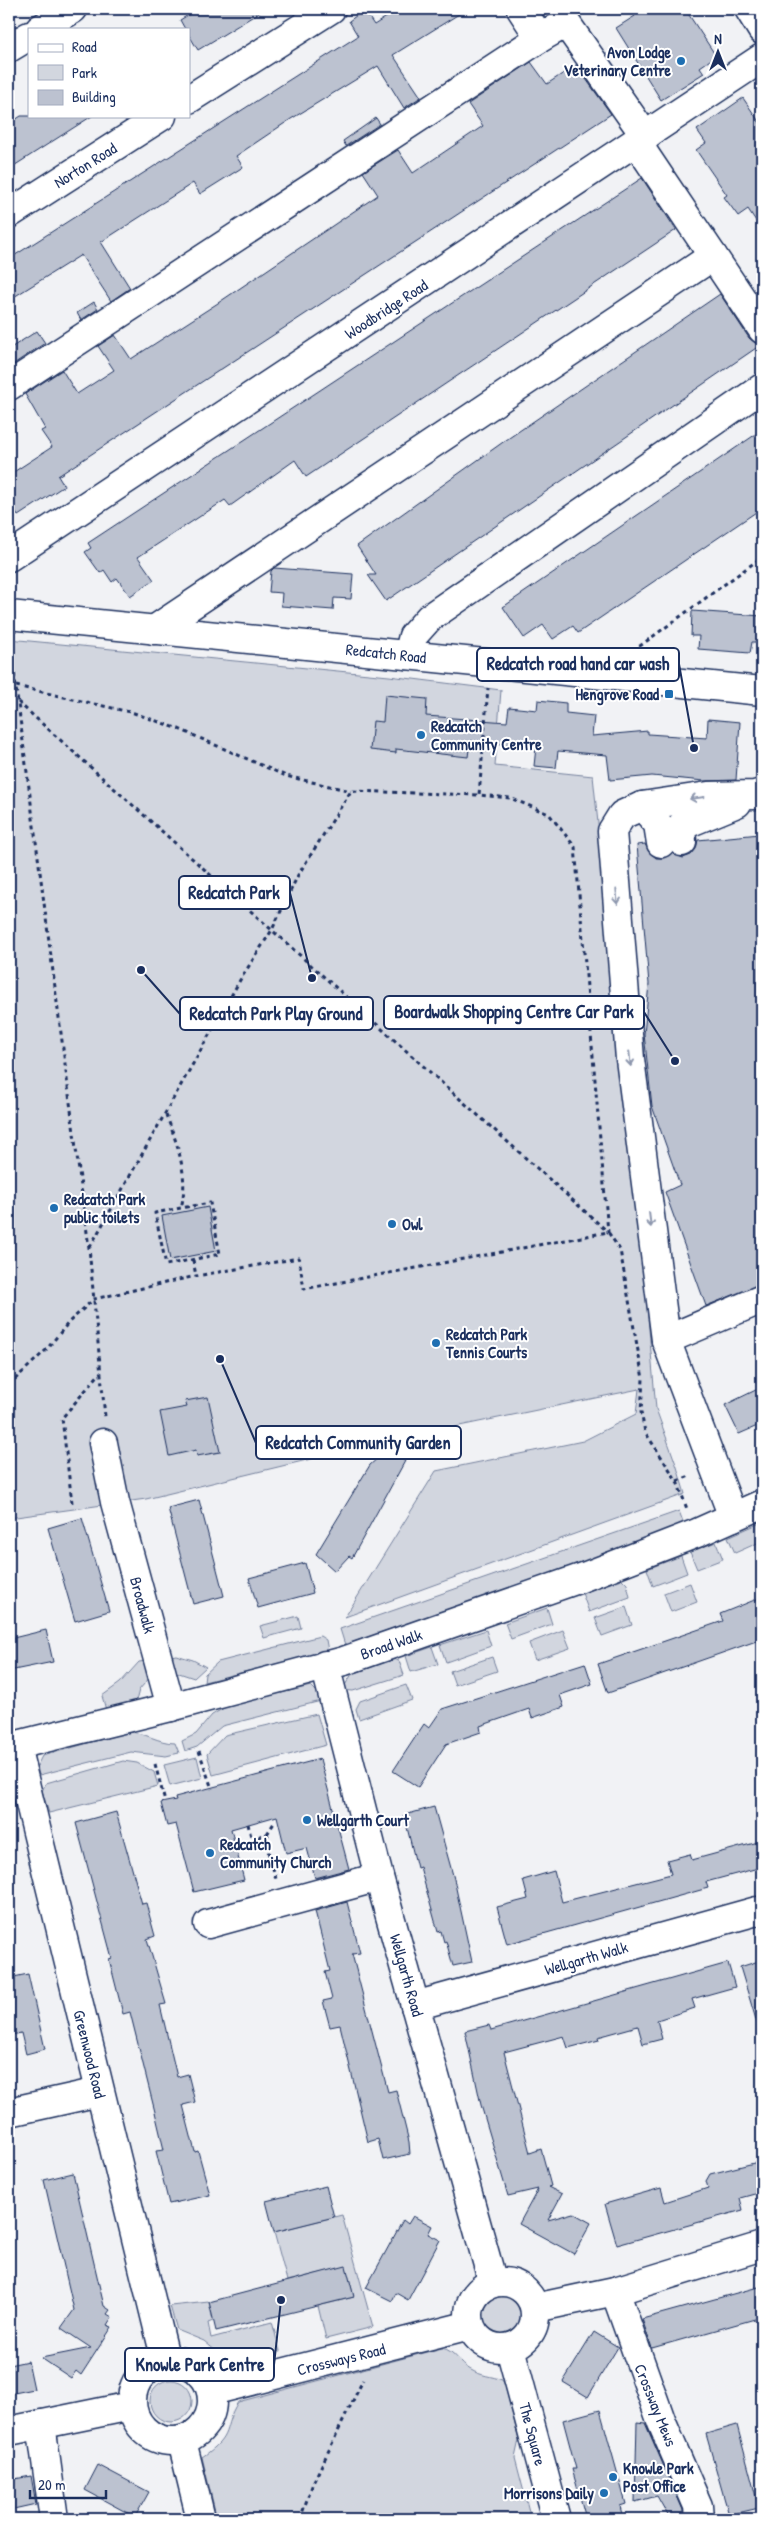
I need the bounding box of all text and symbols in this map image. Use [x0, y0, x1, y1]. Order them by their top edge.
legend [28, 28, 190, 118]
north arrow [694, 28, 744, 78]
text: N [714, 29, 722, 48]
text: Road [72, 36, 97, 57]
place label: Avon Lodge Veterinary Centre [564, 41, 672, 82]
marker: Avon Lodge Veterinary Centre [675, 55, 687, 67]
text: Park [72, 62, 97, 83]
text: Building [72, 86, 116, 107]
street label: Norton Road [49, 137, 121, 193]
street label: Woodbridge Road [340, 274, 432, 344]
street label: Redcatch Road [345, 638, 427, 668]
callout: Redcatch road hand car wash [477, 648, 679, 681]
text: Redcatch road hand car wash [487, 651, 670, 676]
place label: Hengrove Road [576, 683, 660, 706]
marker: Hengrove Road [663, 688, 675, 700]
place label: Redcatch Community Centre [431, 715, 542, 756]
marker: Redcatch Community Centre [415, 729, 427, 741]
one-way arrow [689, 793, 705, 803]
callout: Redcatch Park [179, 876, 290, 909]
text: Redcatch Park [188, 880, 280, 905]
one-way arrow [612, 889, 622, 905]
callout: Boardwalk Shopping Centre Car Park [384, 996, 644, 1029]
callout: Redcatch Park Play Ground [180, 997, 373, 1030]
text: Boardwalk Shopping Centre Car Park [394, 999, 634, 1025]
text: Redcatch Park Play Ground [190, 1001, 362, 1027]
one-way arrow [625, 1051, 635, 1067]
place label: Redcatch Park public toilets [64, 1188, 146, 1229]
marker: Redcatch Park public toilets [48, 1202, 60, 1214]
one-way arrow [646, 1212, 656, 1228]
place label: Owl [402, 1213, 423, 1235]
marker: Owl [386, 1218, 398, 1230]
place label: Redcatch Park Tennis Courts [445, 1323, 528, 1363]
marker: Redcatch Park Tennis Courts [430, 1337, 442, 1349]
callout: Redcatch Community Garden [256, 1426, 461, 1459]
text: Redcatch Community Garden [265, 1430, 451, 1456]
street label: Broadwalk [125, 1574, 161, 1636]
street label: Broad Walk [357, 1623, 425, 1665]
place label: Wellgarth Court [317, 1809, 409, 1832]
marker: Wellgarth Court [301, 1814, 313, 1826]
place label: Redcatch Community Church [220, 1833, 331, 1874]
marker: Redcatch Community Church [204, 1847, 216, 1859]
street label: Wellgarth Road [385, 1931, 429, 2019]
street label: Wellgarth Walk [542, 1936, 631, 1980]
street label: Greenwood Road [68, 2008, 112, 2100]
street label: Crossways Road [295, 2337, 387, 2381]
callout: Knowle Park Centre [125, 2348, 274, 2381]
text: Knowle Park Centre [136, 2352, 265, 2377]
street label: Crossway Mews [629, 2360, 683, 2450]
street label: The Square [514, 2400, 552, 2468]
place label: Knowle Park Post Office [623, 2457, 694, 2497]
scale bar [30, 2468, 106, 2500]
marker: Knowle Park Post Office [607, 2471, 619, 2483]
text: 20 m [38, 2474, 65, 2495]
place label: Morrisons Daily [504, 2482, 594, 2505]
marker: Morrisons Daily [598, 2487, 610, 2499]

